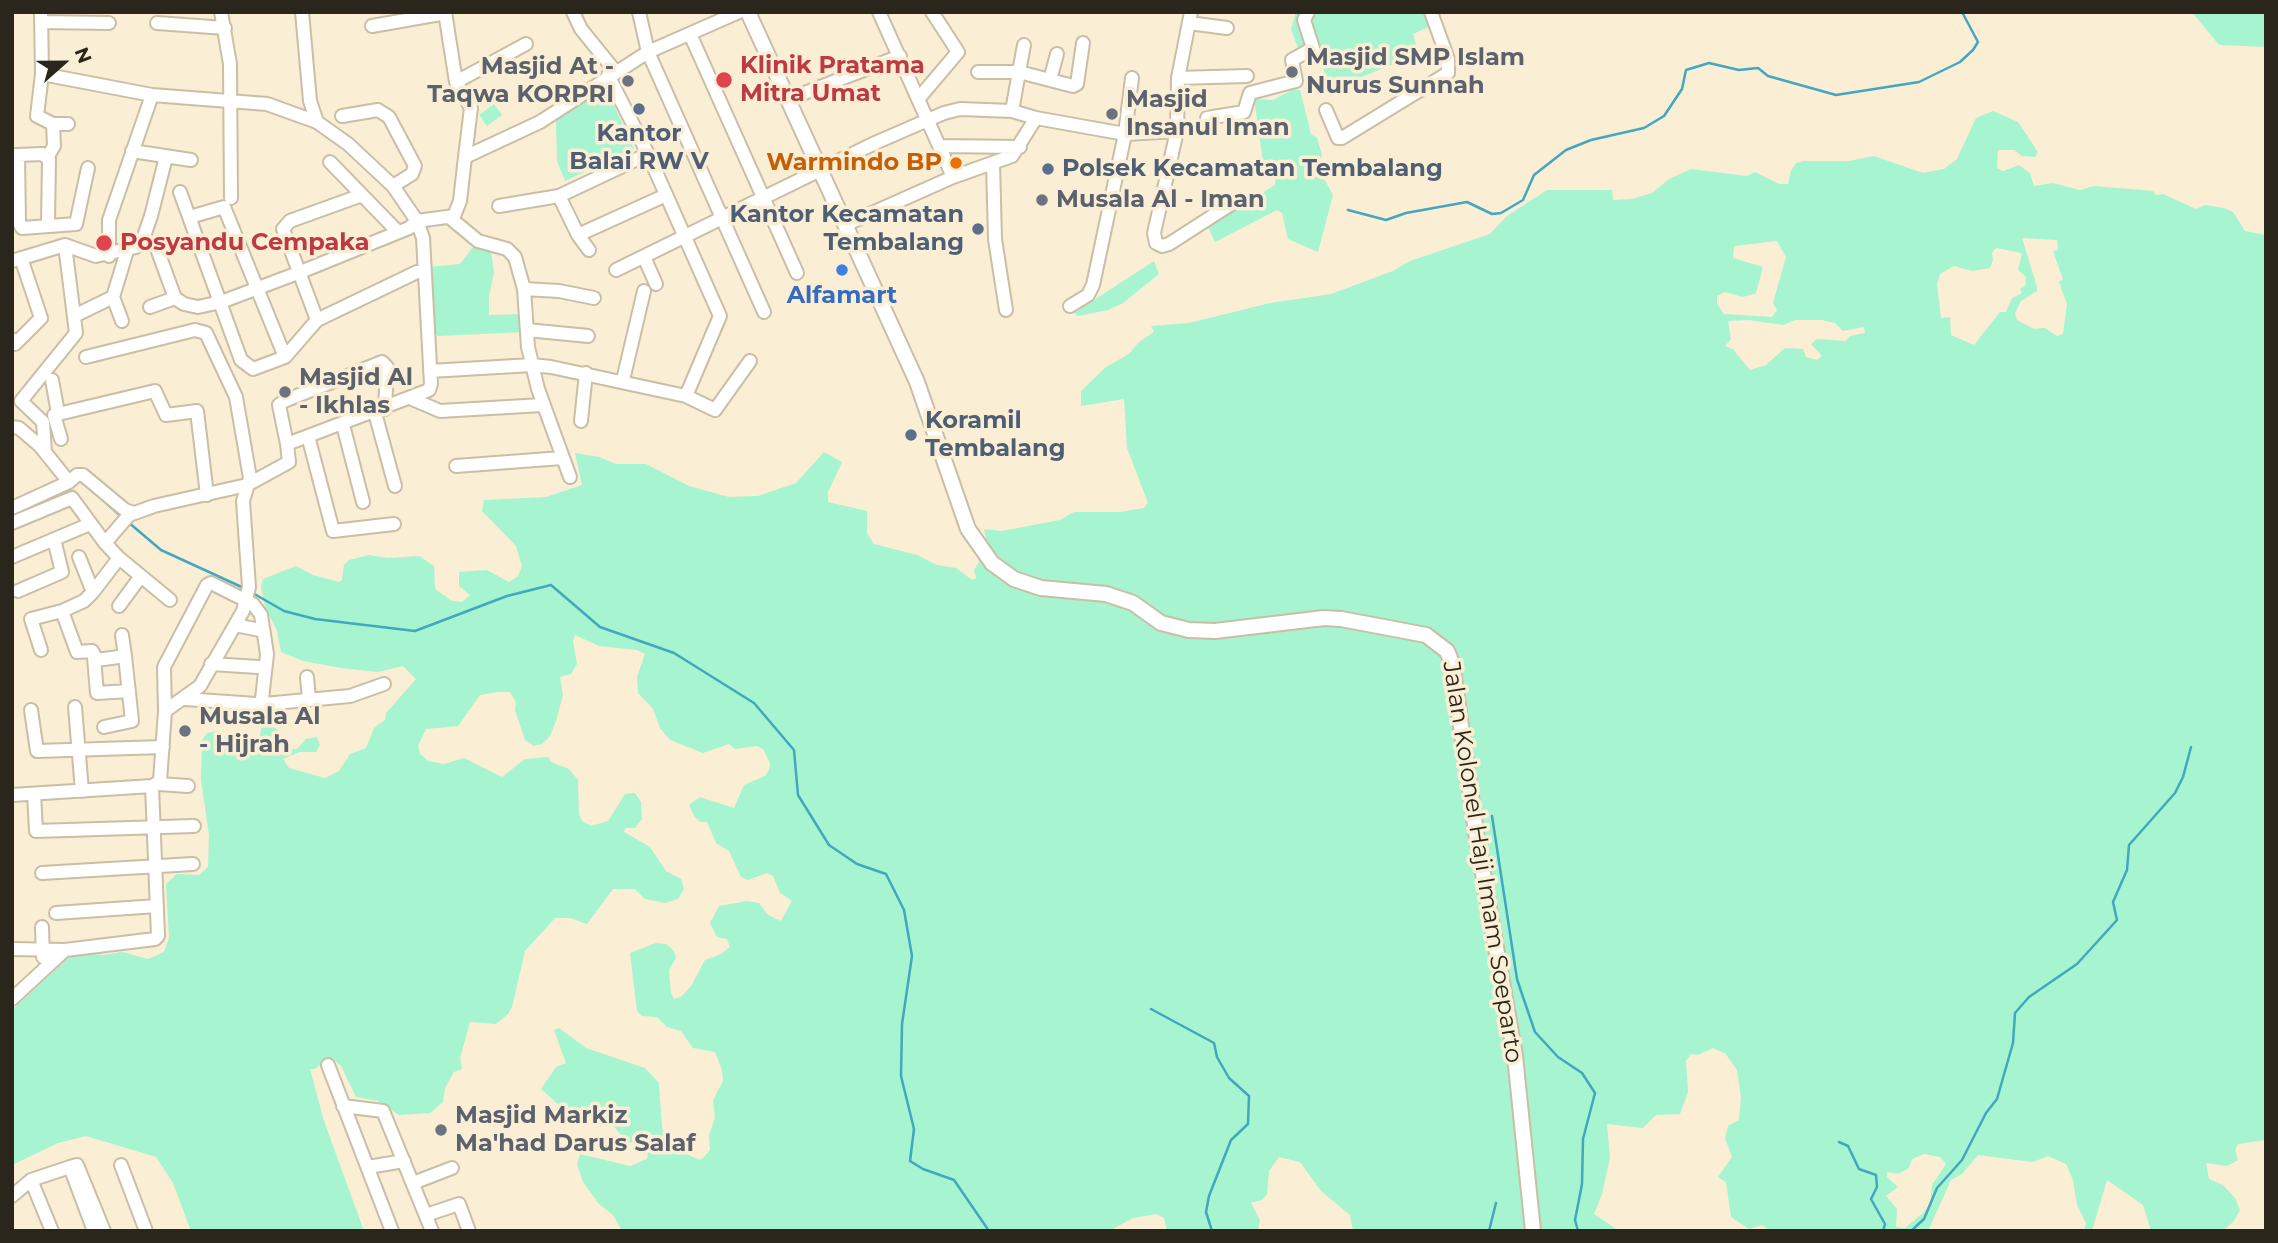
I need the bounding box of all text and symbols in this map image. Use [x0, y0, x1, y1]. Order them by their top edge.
north arrow [28, 28, 98, 98]
text: N [70, 44, 97, 67]
place label: Masjid SMP Islam Nurus Sunnah [1306, 44, 1525, 100]
place label: Klinik Pratama Mitra Umat [740, 52, 925, 108]
place label: Masjid At - Taqwa KORPRI [427, 53, 614, 109]
marker: Masjid SMP Islam Nurus Sunnah [1284, 64, 1300, 80]
marker: Klinik Pratama Mitra Umat [714, 70, 734, 90]
marker: Masjid At - Taqwa KORPRI [620, 73, 636, 89]
place label: Masjid Insanul Iman [1126, 86, 1290, 142]
marker: Kantor Balai RW V [631, 101, 647, 117]
marker: Masjid Insanul Iman [1104, 106, 1120, 122]
place label: Kantor Balai RW V [569, 120, 709, 176]
place label: Warmindo BP [766, 149, 942, 177]
marker: Warmindo BP [948, 155, 964, 171]
place label: Polsek Kecamatan Tembalang [1062, 155, 1443, 183]
marker: Polsek Kecamatan Tembalang [1040, 161, 1056, 177]
place label: Musala Al - Iman [1056, 186, 1265, 214]
marker: Musala Al - Iman [1034, 192, 1050, 208]
place label: Kantor Kecamatan Tembalang [729, 201, 964, 257]
marker: Kantor Kecamatan Tembalang [970, 221, 986, 237]
place label: Posyandu Cempaka [120, 229, 370, 257]
marker: Posyandu Cempaka [94, 233, 114, 253]
marker: Alfamart [834, 262, 850, 278]
place label: Alfamart [787, 282, 897, 310]
place label: Masjid Al - Ikhlas [299, 364, 413, 420]
marker: Masjid Al - Ikhlas [277, 384, 293, 400]
place label: Koramil Tembalang [925, 407, 1065, 463]
marker: Koramil Tembalang [903, 427, 919, 443]
street label: Jalan Kolonel Haji Imam Soeparto [1436, 659, 1528, 1065]
place label: Musala Al - Hijrah [199, 703, 320, 759]
marker: Musala Al - Hijrah [177, 723, 193, 739]
place label: Masjid Markiz Ma'had Darus Salaf [455, 1102, 696, 1158]
marker: Masjid Markiz Ma'had Darus Salaf [433, 1122, 449, 1138]

